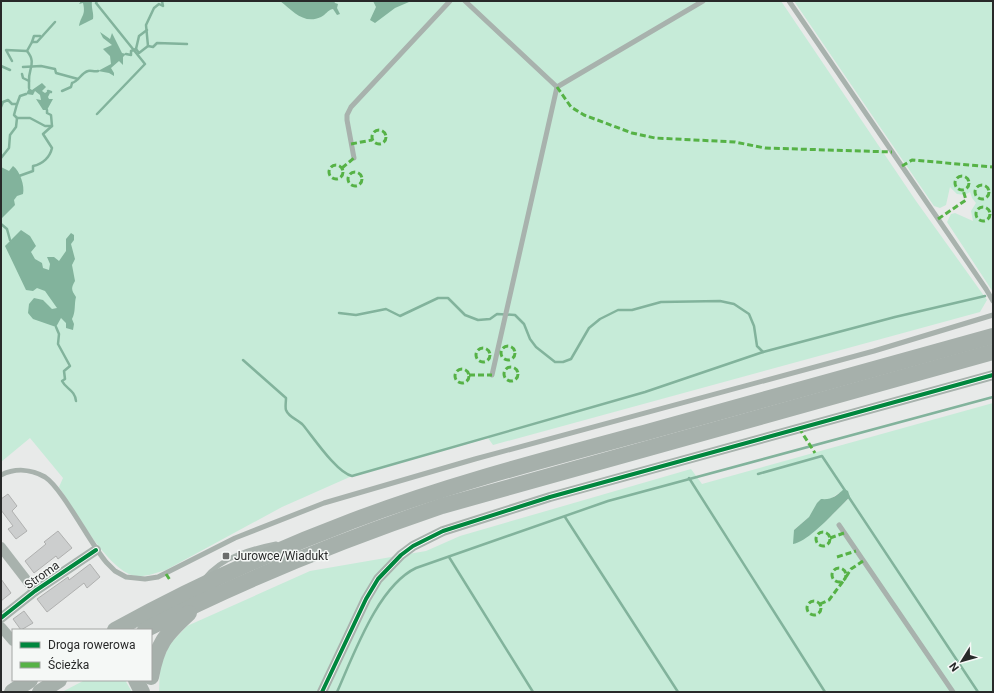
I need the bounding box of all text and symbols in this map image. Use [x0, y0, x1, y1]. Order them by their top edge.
place label: Jurowce/Wiadukt [234, 549, 328, 563]
marker: Jurowce/Wiadukt [221, 551, 231, 561]
street label: Stroma [22, 558, 62, 592]
legend [12, 629, 152, 681]
text: Droga rowerowa [48, 638, 135, 652]
north arrow [942, 641, 982, 681]
text: Ścieżka [48, 657, 89, 672]
text: N [947, 660, 962, 674]

